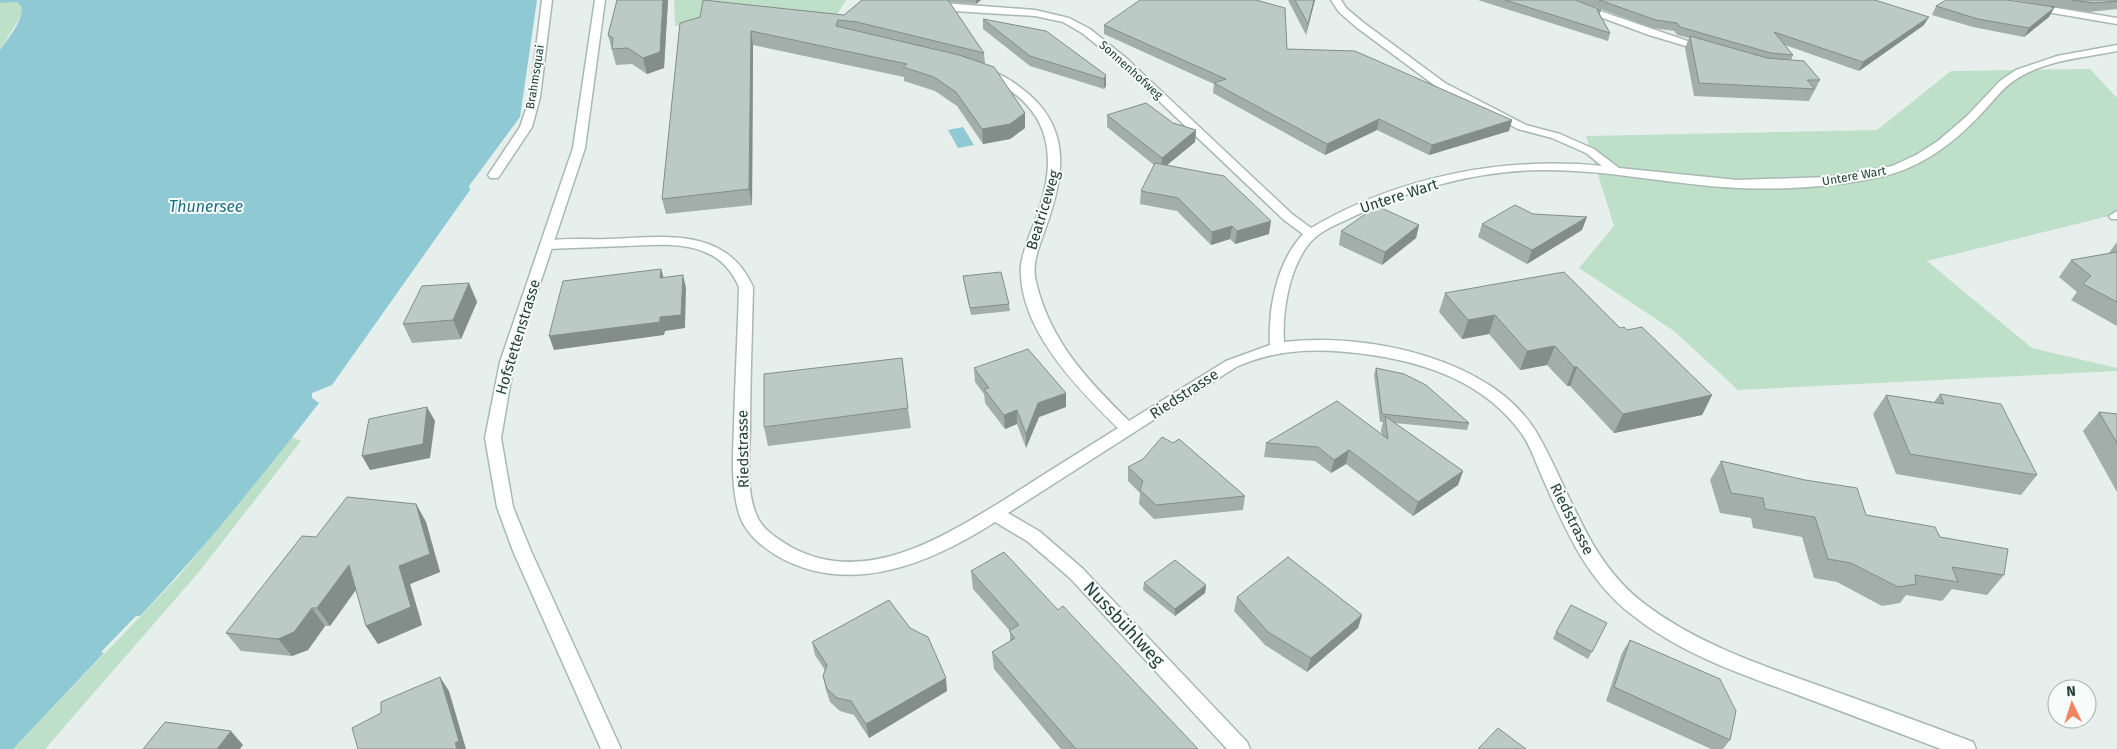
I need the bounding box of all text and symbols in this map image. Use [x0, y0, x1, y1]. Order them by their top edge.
street label: Sonnenhofweg [1096, 38, 1166, 103]
street label: Brahmsquai [523, 44, 547, 110]
street label: Untere Wart [1821, 163, 1888, 189]
street label: Beatriceweg [1022, 168, 1064, 252]
street label: Untere Wart [1358, 175, 1441, 217]
water label: Thunersee [169, 197, 243, 216]
street label: Hofstettenstrasse [492, 277, 544, 397]
street label: Riedstrasse [1146, 365, 1222, 423]
street label: Riedstrasse [733, 410, 753, 488]
street label: Riedstrasse [1546, 480, 1598, 558]
street label: Nussbühlweg [1079, 577, 1169, 672]
north arrow [2047, 679, 2097, 729]
text: N [2066, 683, 2076, 700]

